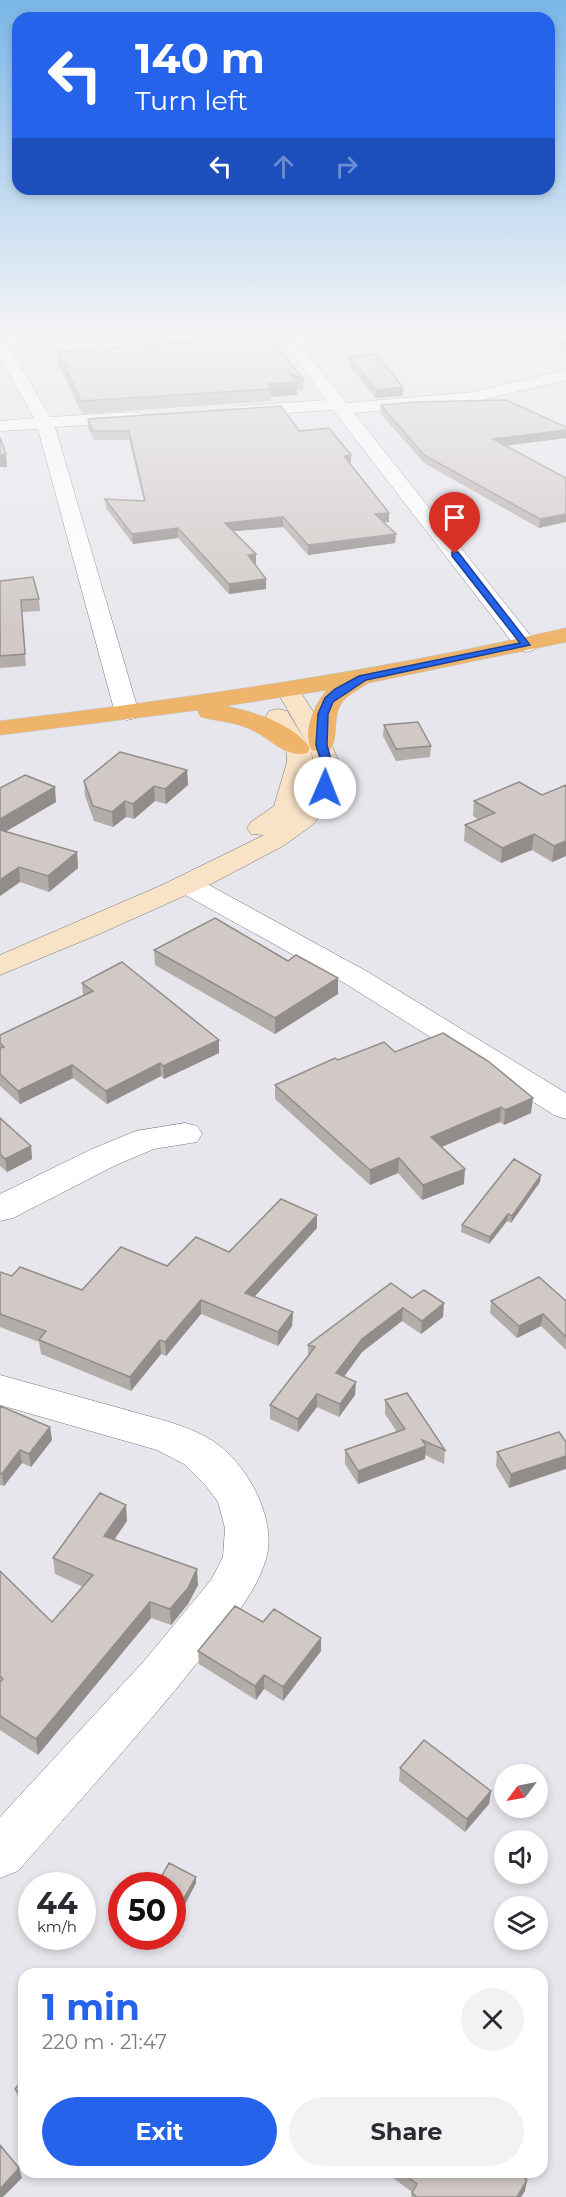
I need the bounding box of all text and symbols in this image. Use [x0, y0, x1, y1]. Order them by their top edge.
text: 140 m [135, 32, 265, 84]
icon: left [36, 36, 114, 114]
text: Turn left [135, 84, 248, 117]
icon: left [204, 150, 237, 183]
icon: ahead [267, 150, 300, 183]
icon: right [330, 150, 363, 183]
pin [429, 492, 480, 554]
icon: arrive [438, 501, 471, 534]
position arrow [293, 756, 357, 820]
north arrow [494, 1764, 548, 1818]
map controls [494, 1764, 548, 1950]
button: sound [494, 1830, 548, 1884]
speed limit sign: 50 [108, 1872, 186, 1950]
text: 44 [36, 1885, 78, 1922]
button: layers [494, 1896, 548, 1950]
text: km/h [37, 1917, 77, 1936]
text: 1 min [42, 1985, 140, 2029]
button: close [461, 1988, 524, 2051]
text: 220 m · 21:47 [42, 2030, 167, 2054]
button: Exit [42, 2097, 277, 2166]
button: Share [289, 2097, 524, 2166]

